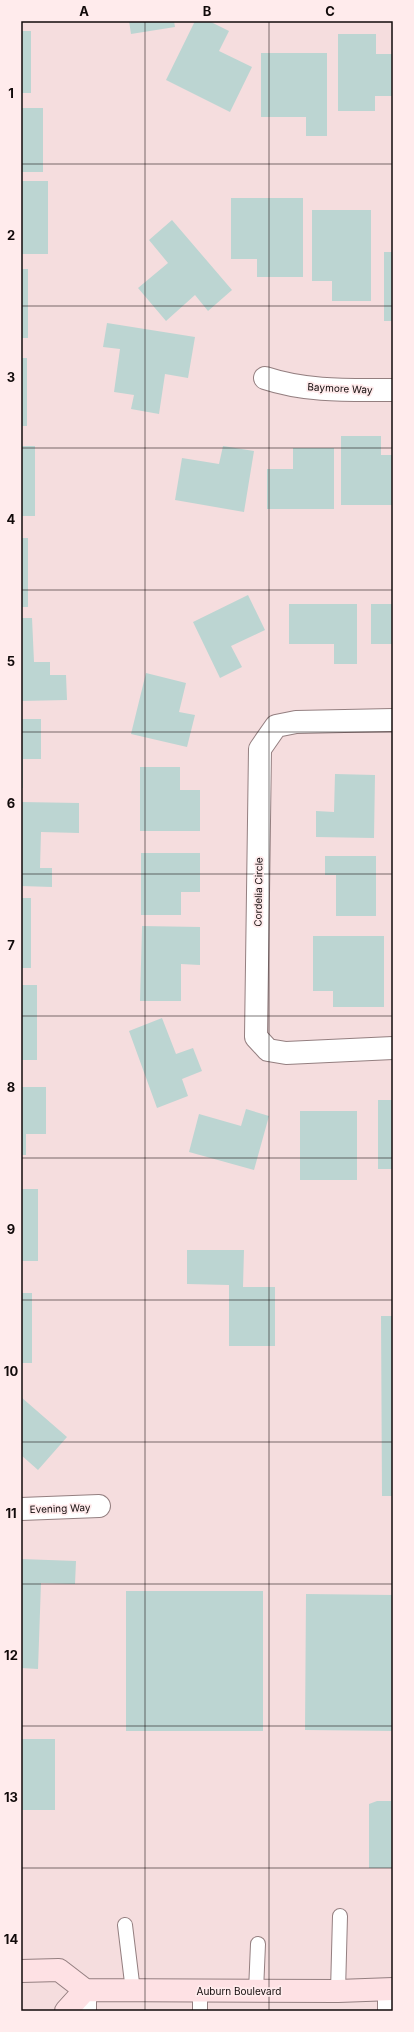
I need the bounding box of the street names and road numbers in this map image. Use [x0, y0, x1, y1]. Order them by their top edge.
street label: Baymore Way [307, 380, 373, 396]
street label: Cordelia Circle [251, 857, 265, 927]
street label: Evening Way [29, 1501, 91, 1515]
street label: Auburn Boulevard [197, 1985, 281, 1997]

